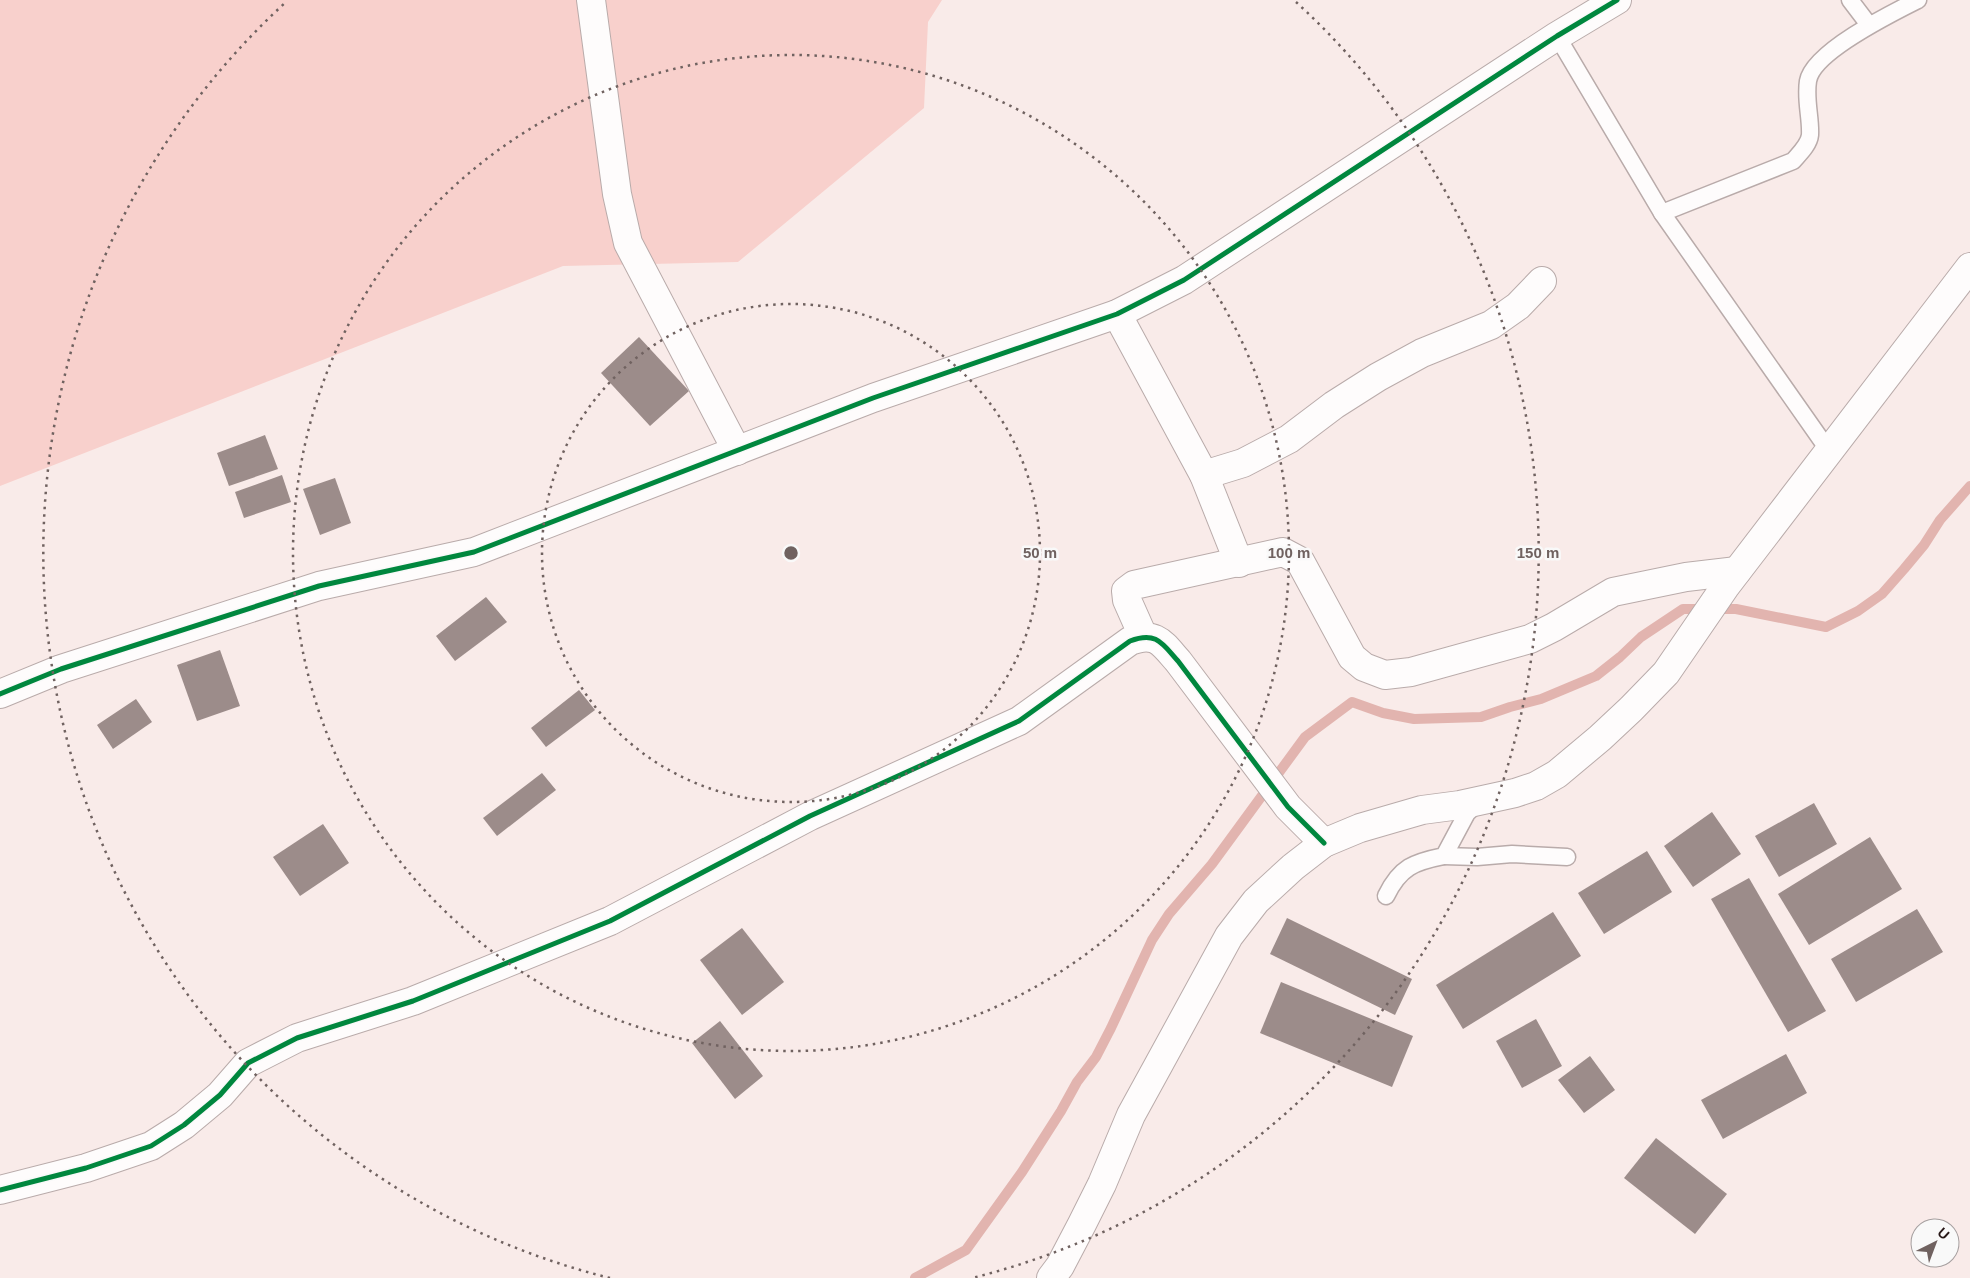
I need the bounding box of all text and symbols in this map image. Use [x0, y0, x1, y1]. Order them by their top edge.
centre of rings [782, 544, 800, 562]
text: 50 m [1023, 544, 1057, 561]
text: 100 m [1268, 544, 1310, 561]
text: 150 m [1517, 544, 1559, 561]
north arrow [1910, 1218, 1960, 1268]
text: U [1935, 1224, 1953, 1243]

